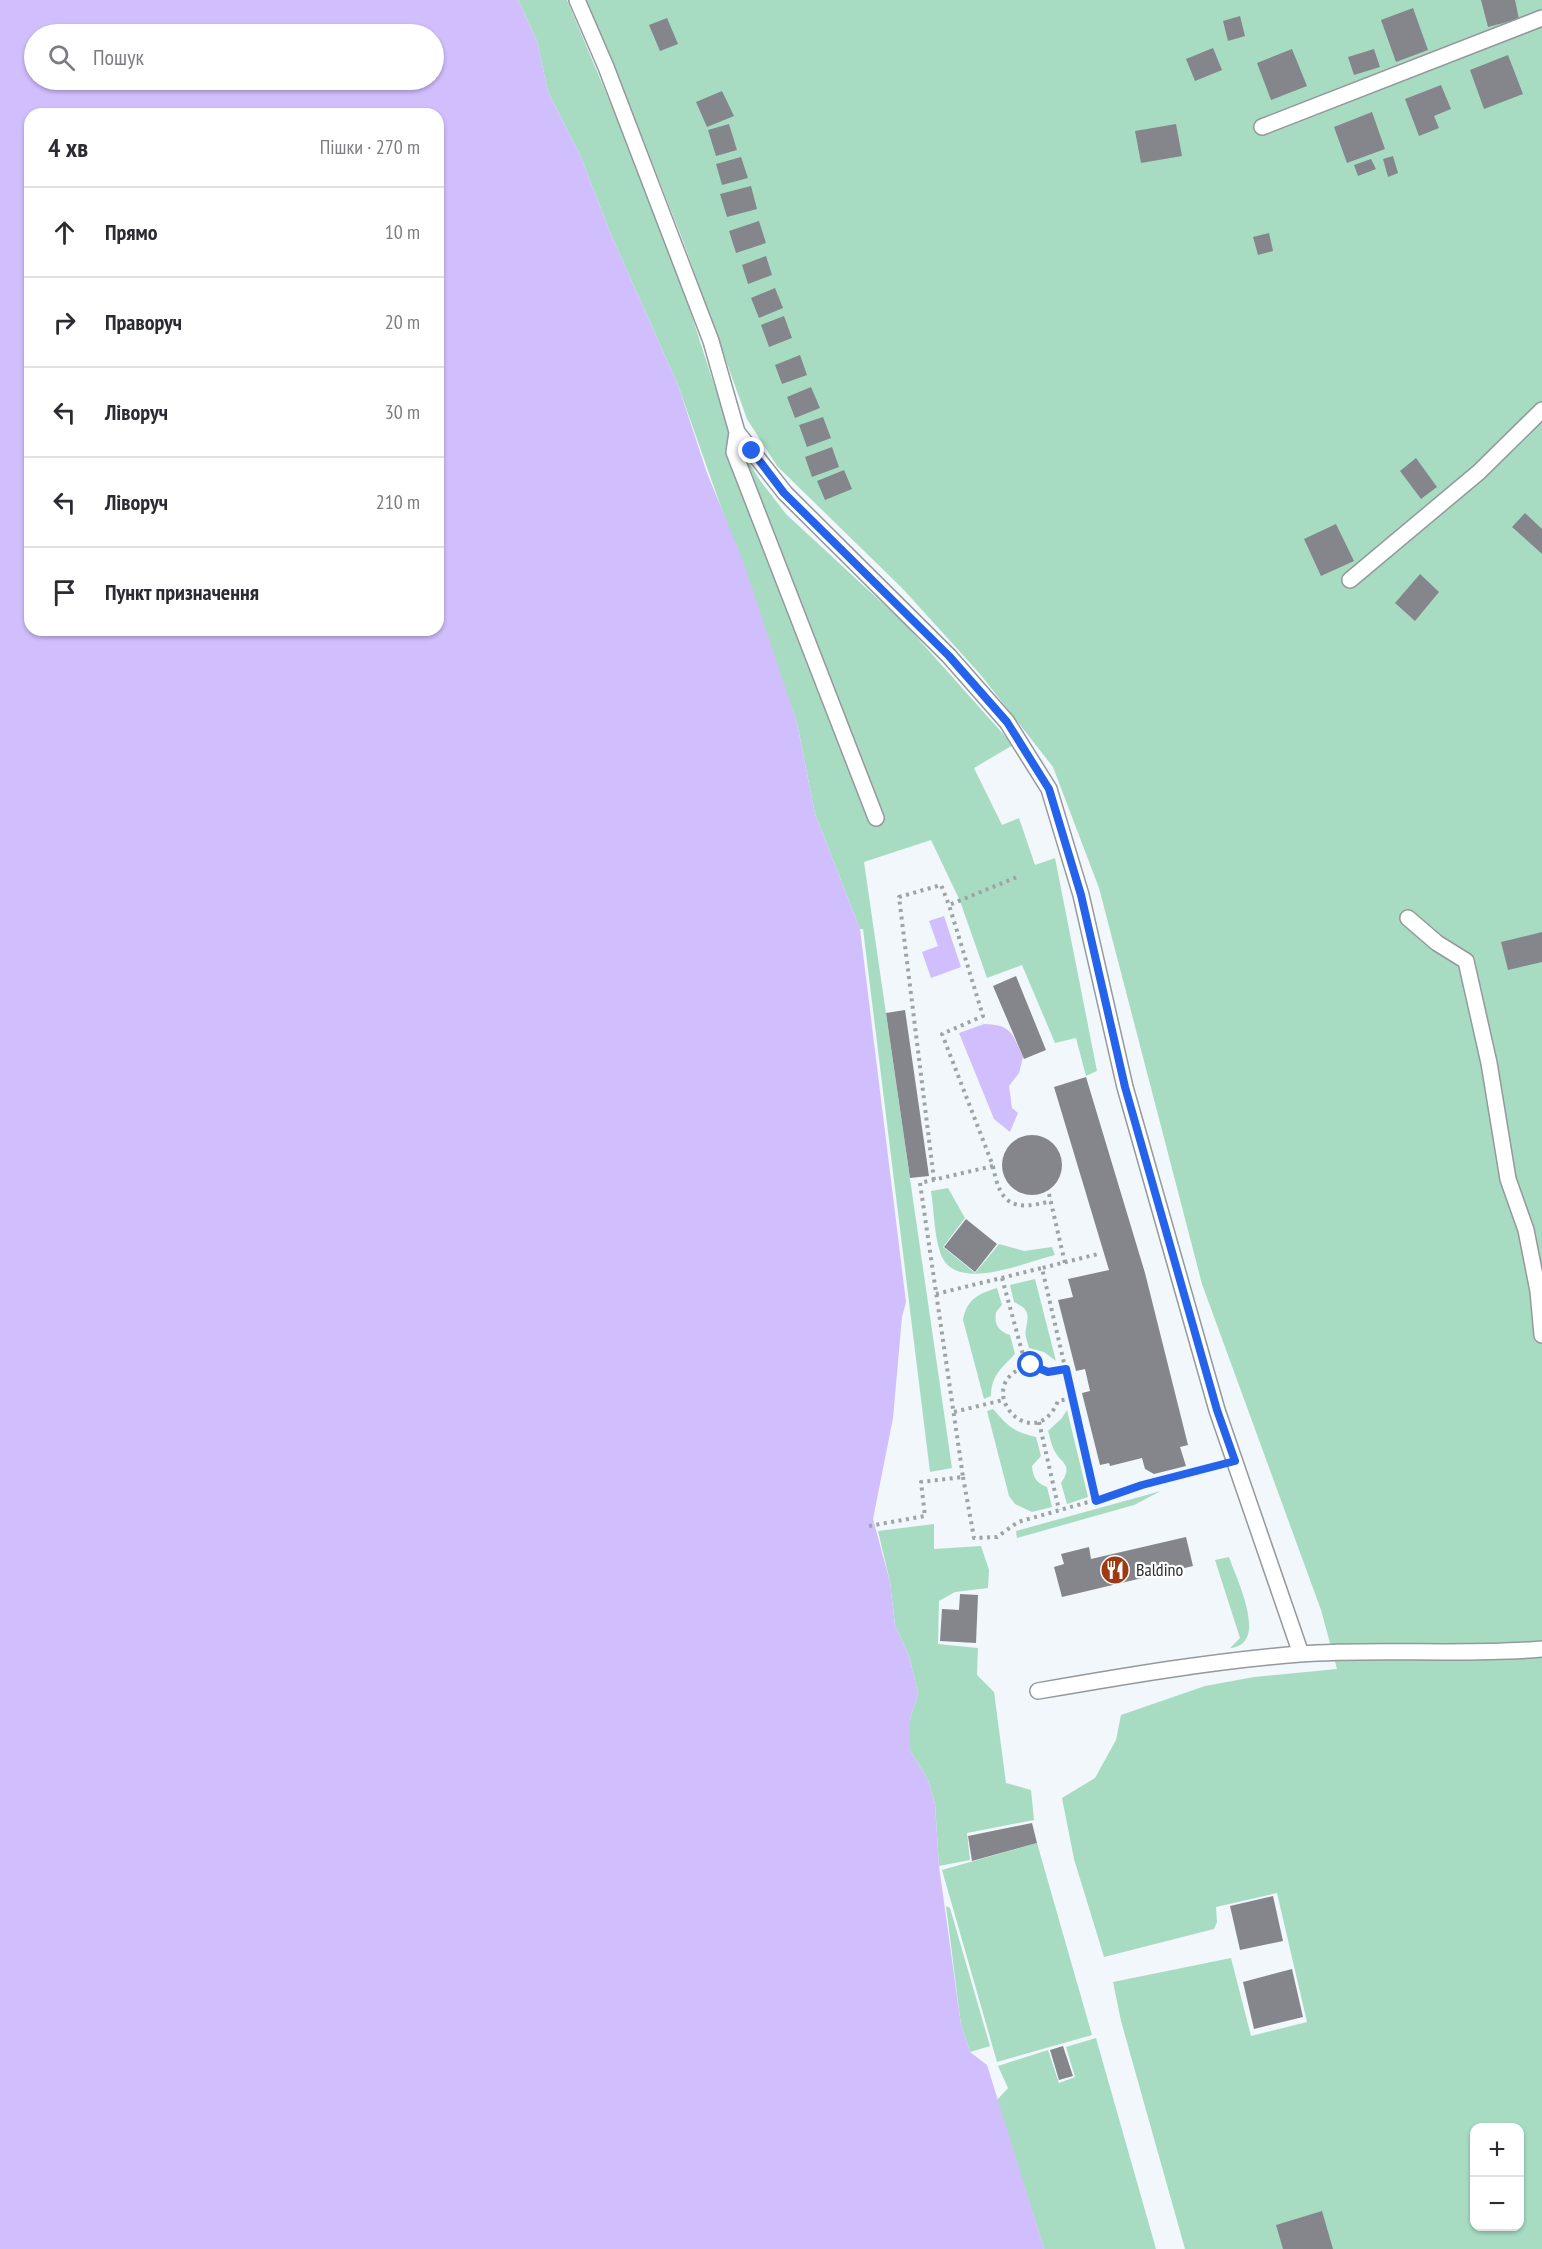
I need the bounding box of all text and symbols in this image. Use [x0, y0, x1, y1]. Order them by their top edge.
search box [24, 24, 444, 90]
icon: search [45, 41, 78, 74]
text: Пошук [93, 43, 144, 71]
text: 4 хв [48, 131, 88, 164]
text: Пішки · 270 m [320, 134, 420, 160]
icon: ahead [48, 216, 81, 249]
text: Прямо [105, 218, 158, 246]
text: 10 m [385, 219, 420, 245]
icon: right [48, 306, 81, 339]
text: Праворуч [105, 308, 182, 336]
text: 20 m [385, 309, 420, 335]
icon: left [48, 396, 81, 429]
text: Ліворуч [105, 398, 168, 426]
text: 30 m [385, 399, 420, 425]
route end [738, 437, 764, 463]
icon: left [48, 486, 81, 519]
text: Ліворуч [105, 488, 168, 516]
text: 210 m [376, 489, 420, 515]
icon: arrive [48, 576, 81, 609]
text: Пункт призначення [105, 578, 259, 606]
route start [1017, 1351, 1043, 1377]
restaurant icon: Baldino [1099, 1554, 1131, 1586]
place label: Baldino [1136, 1558, 1183, 1581]
map controls [1470, 2123, 1524, 2231]
button: + [1470, 2123, 1524, 2177]
button: − [1470, 2177, 1524, 2231]

